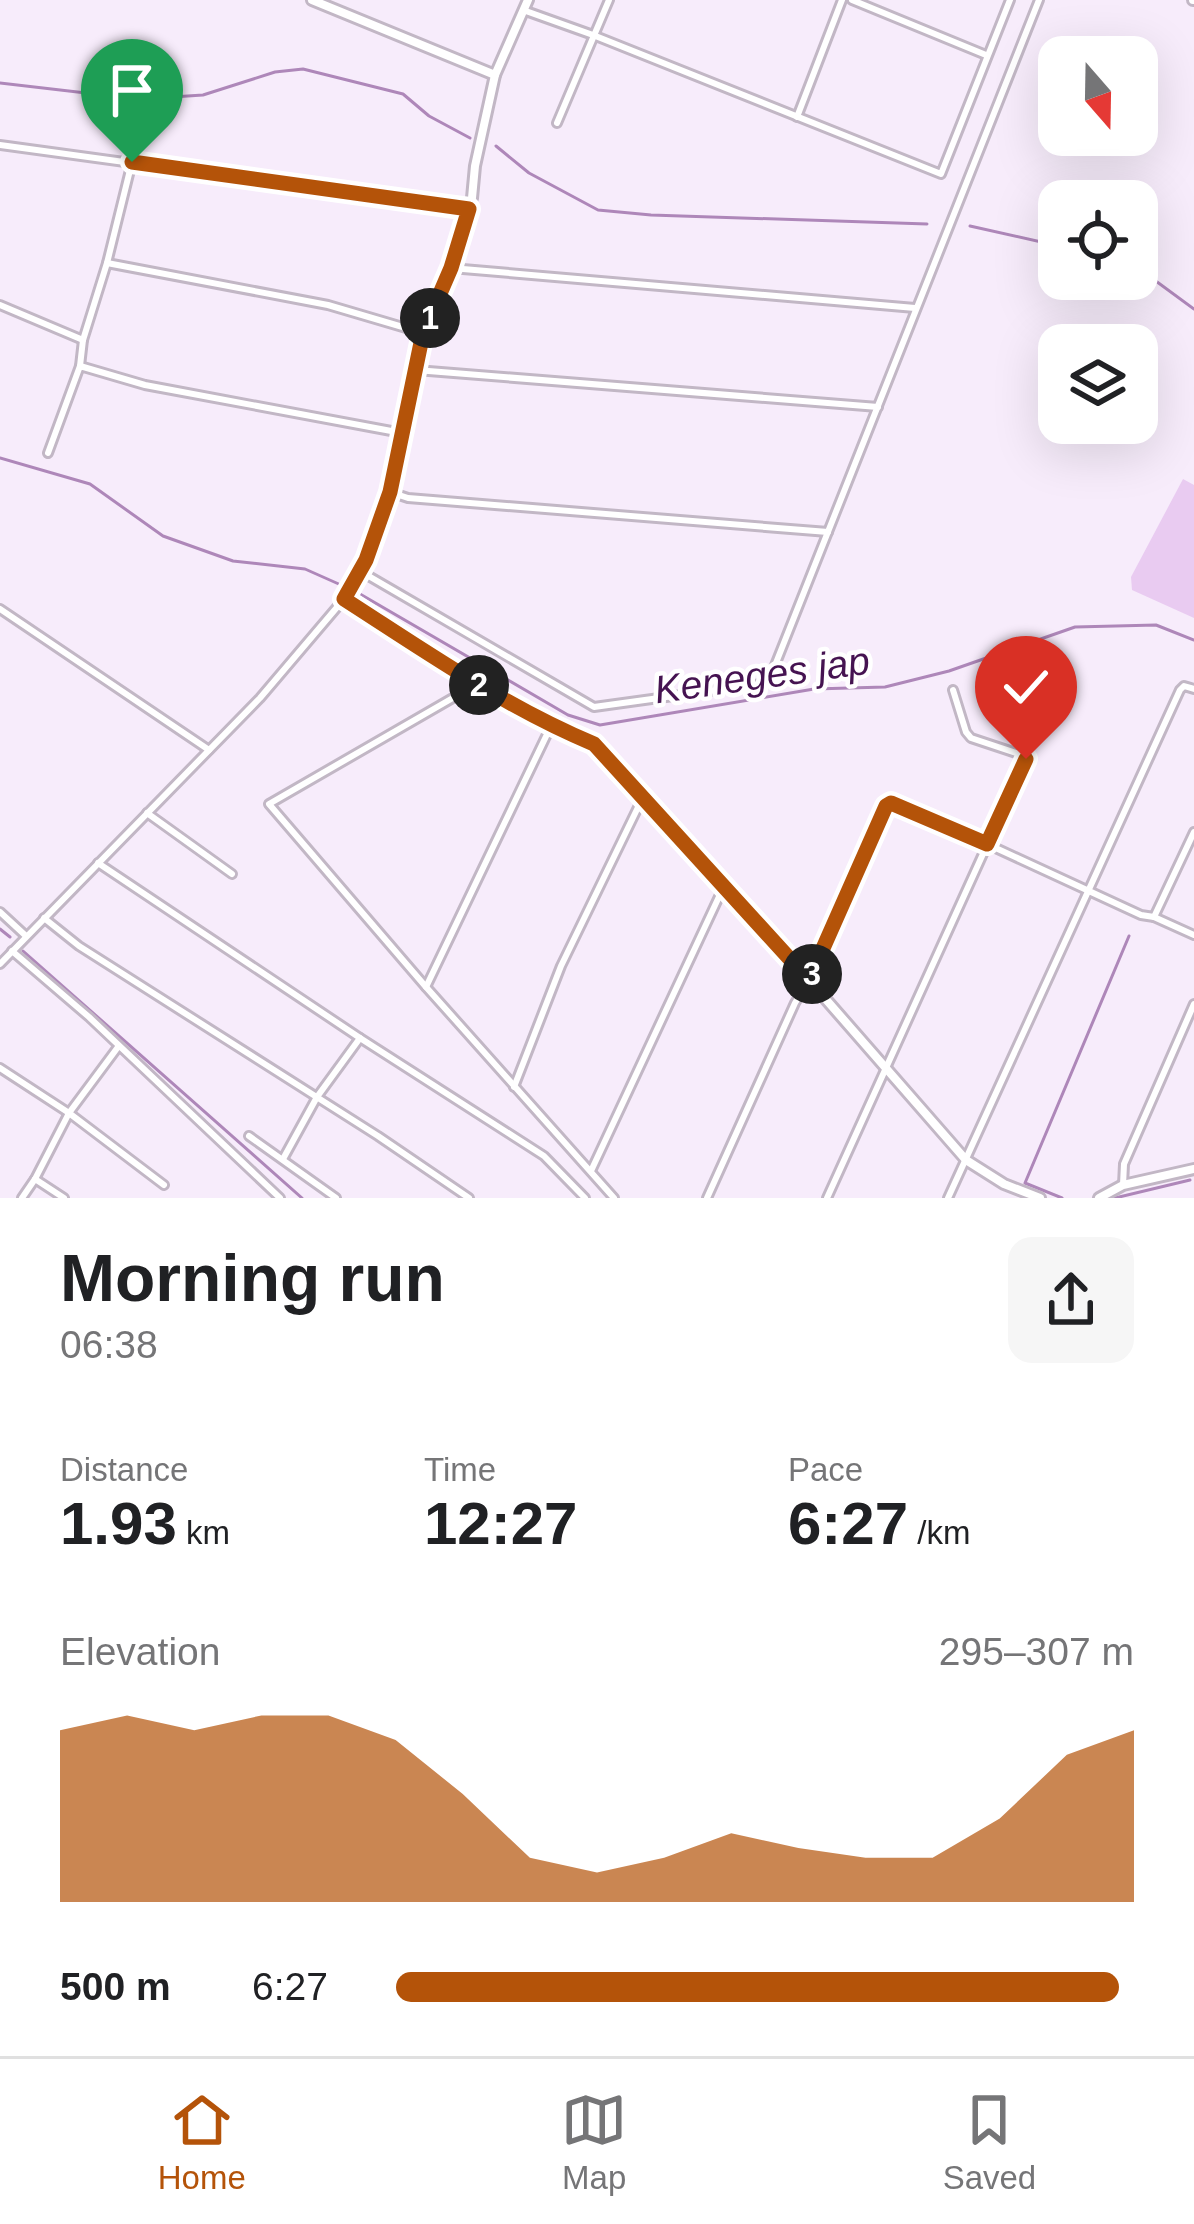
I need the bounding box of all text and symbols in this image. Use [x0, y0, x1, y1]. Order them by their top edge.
north arrow [1038, 36, 1158, 156]
map controls [1038, 36, 1158, 444]
pin [81, 39, 183, 162]
icon: arrive [99, 57, 165, 123]
button: locate [1038, 180, 1158, 300]
pin: 1 [400, 288, 460, 348]
text: 1 [421, 299, 439, 336]
button: layers [1038, 324, 1158, 444]
pin [975, 636, 1077, 759]
water label: Keneges jap [652, 639, 872, 711]
icon: check [993, 654, 1059, 720]
pin: 2 [449, 655, 509, 715]
text: 2 [470, 666, 488, 703]
pin: 3 [782, 944, 842, 1004]
text: 3 [803, 955, 821, 992]
button: share [1008, 1237, 1134, 1363]
text: Morning run [60, 1241, 445, 1315]
text: 06:38 [60, 1323, 158, 1366]
text: Distance [60, 1451, 188, 1488]
text: Time [424, 1451, 496, 1488]
text: Pace [788, 1451, 863, 1488]
text: 1.93 [60, 1490, 177, 1557]
text: 12:27 [424, 1490, 577, 1557]
text: 6:27 [788, 1490, 908, 1557]
text: km [177, 1514, 230, 1551]
text: /km [908, 1514, 970, 1551]
text: Elevation [60, 1630, 220, 1673]
text: 295–307 m [939, 1630, 1134, 1673]
text: 500 m [60, 1965, 171, 2008]
text: 6:27 [252, 1965, 328, 2008]
tab: Home [158, 2087, 246, 2197]
tab: Map [561, 2087, 627, 2197]
tab: Saved [943, 2087, 1036, 2197]

